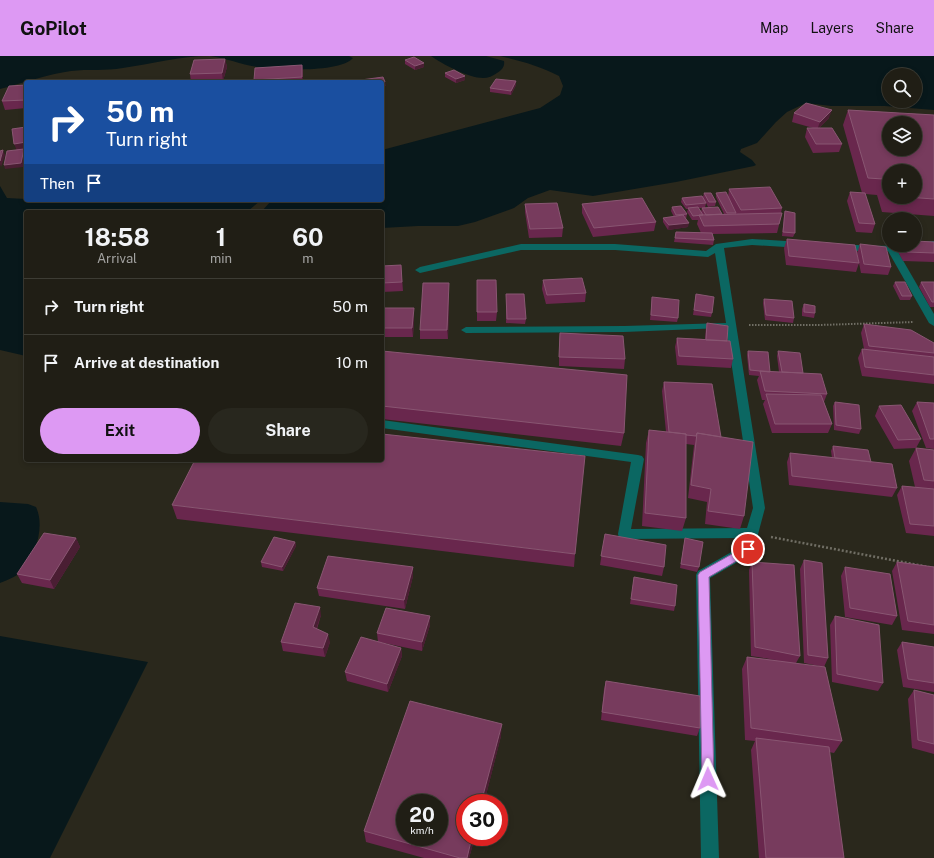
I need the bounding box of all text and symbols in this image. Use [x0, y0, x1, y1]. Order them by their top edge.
text: GoPilot [20, 17, 87, 39]
text: Map [760, 20, 788, 36]
text: Layers [810, 20, 854, 36]
text: Share [876, 20, 914, 36]
map controls [882, 68, 922, 252]
button: search [882, 68, 922, 108]
text: 50 m [106, 95, 174, 128]
icon: right [40, 96, 92, 148]
button: layers [882, 116, 922, 156]
text: Turn right [106, 129, 188, 150]
button: + [882, 164, 922, 204]
icon: arrive [83, 172, 105, 194]
text: Then [40, 175, 75, 192]
button: − [882, 212, 922, 252]
text: 18:58 [84, 223, 150, 251]
text: 1 [216, 223, 226, 251]
text: 60 [292, 223, 324, 251]
text: Arrival [97, 251, 137, 266]
text: min [210, 251, 232, 266]
text: m [302, 251, 314, 266]
icon: right [40, 296, 62, 318]
text: Turn right [74, 298, 144, 315]
text: 50 m [333, 298, 368, 315]
icon: arrive [40, 352, 62, 374]
text: Arrive at destination [74, 354, 219, 371]
text: 10 m [336, 354, 368, 371]
button: Exit [40, 408, 200, 454]
button: Share [208, 408, 368, 454]
pin [731, 532, 765, 566]
icon: arrive [737, 538, 759, 560]
position arrow [687, 758, 729, 800]
speed limit sign: 30 [456, 794, 508, 846]
text: 20 [409, 803, 435, 827]
text: km/h [410, 824, 434, 836]

